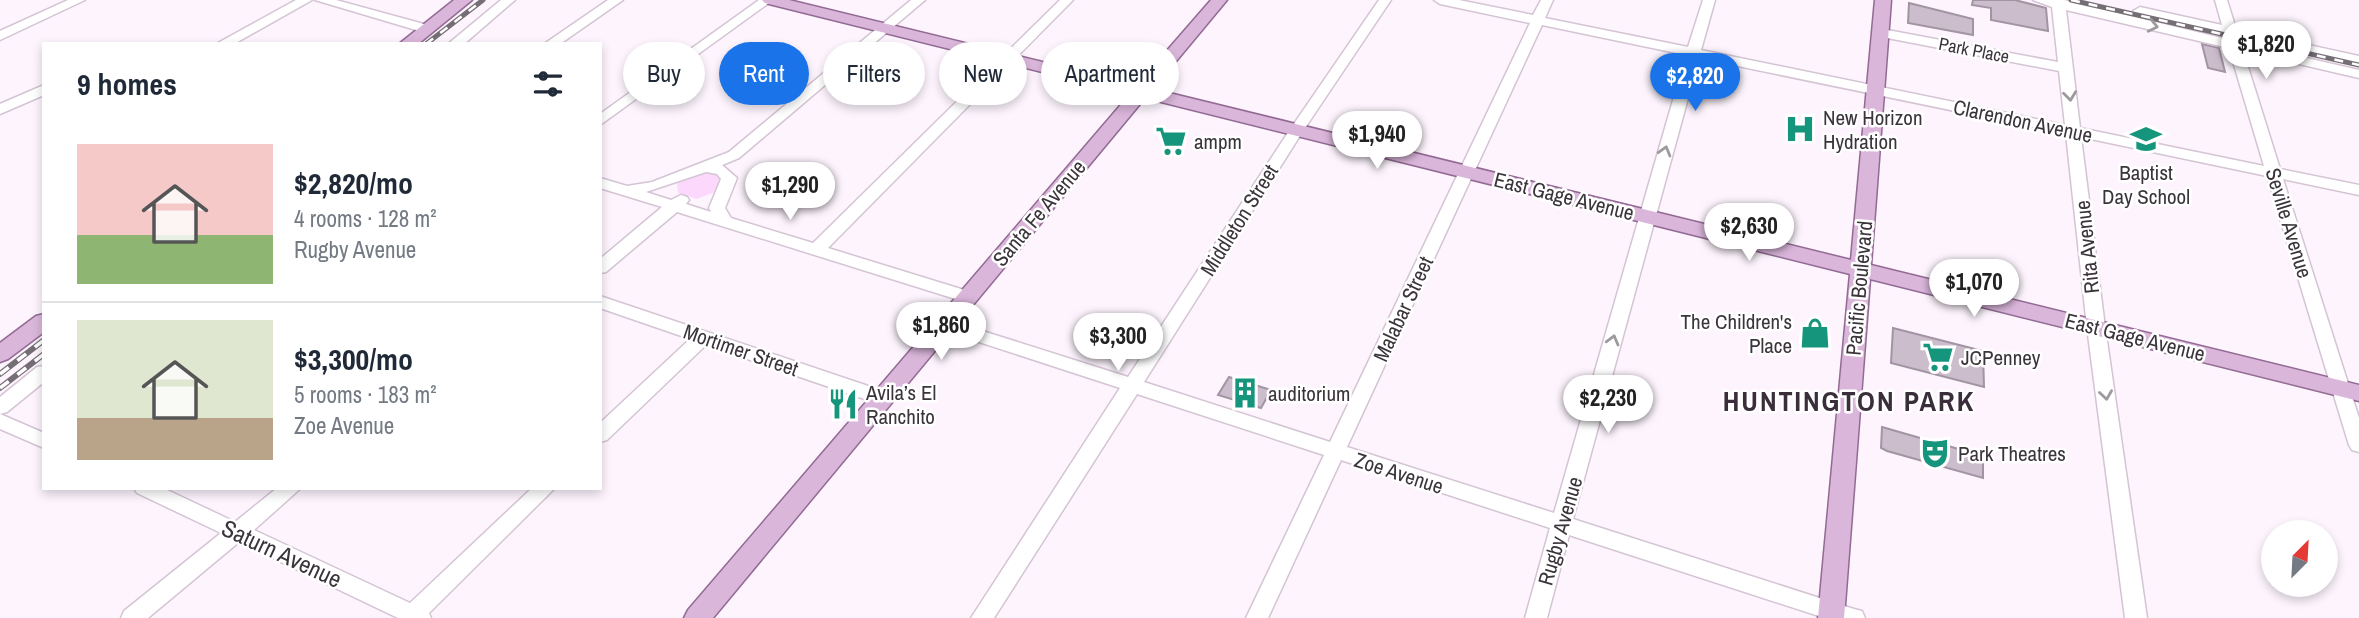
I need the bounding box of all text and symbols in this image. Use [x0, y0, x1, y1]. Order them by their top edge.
one-way arrow [2147, 18, 2159, 32]
pin: $1,820 [2209, 22, 2323, 81]
text: $1,820 [2237, 28, 2295, 59]
street label: Park Place [1937, 31, 2011, 69]
chip: Buy [623, 42, 705, 105]
chip: Rent [719, 42, 809, 105]
chip: Filters [823, 42, 925, 105]
chip: New [939, 42, 1027, 105]
chip: Apartment [1041, 42, 1179, 105]
pin: $2,820 [1638, 54, 1752, 113]
text: $2,820 [1666, 60, 1724, 91]
text: 9 homes [77, 64, 177, 104]
icon: filters [529, 65, 567, 103]
one-way arrow [2063, 91, 2078, 102]
street label: Clarendon Avenue [1951, 92, 2095, 150]
place label: New Horizon Hydration [1823, 103, 1923, 156]
pin: $1,940 [1320, 111, 1434, 171]
hospital icon: New Horizon Hydration [1783, 112, 1817, 146]
text: $1,940 [1348, 118, 1406, 149]
school or university icon: Baptist Day School [2129, 122, 2163, 156]
supermarket icon: ampm [1154, 124, 1188, 158]
place label: ampm [1194, 127, 1242, 156]
one-way arrow [1657, 145, 1672, 157]
street label: Santa Fe Avenue [986, 154, 1092, 272]
place label: Baptist Day School [2102, 158, 2190, 211]
street label: Middleton Street [1193, 159, 1285, 281]
pin: $1,290 [733, 162, 847, 222]
text: $2,820/mo [294, 163, 413, 203]
street label: Seville Avenue [2259, 164, 2319, 282]
street label: East Gage Avenue [1491, 165, 1637, 227]
text: $1,290 [761, 169, 819, 200]
icon: home [133, 172, 217, 256]
street label: Rita Avenue [2068, 199, 2106, 295]
text: 4 rooms · 128 m² [294, 203, 437, 234]
pin: $2,630 [1692, 204, 1806, 263]
text: $2,630 [1720, 210, 1778, 241]
street label: Pacific Boulevard [1839, 220, 1879, 356]
text: Rugby Avenue [294, 234, 416, 265]
street label: Malabar Street [1366, 252, 1440, 366]
pin: $1,070 [1917, 260, 2031, 319]
text: $1,070 [1945, 266, 2003, 297]
pin: $1,860 [884, 302, 998, 362]
street label: East Gage Avenue [2062, 306, 2208, 368]
place label: The Children's Place [1681, 307, 1792, 360]
text: $1,860 [912, 309, 970, 340]
pin: $3,300 [1061, 314, 1175, 373]
shop icon: The Children's Place [1798, 316, 1832, 350]
street label: Mortimer Street [680, 317, 802, 383]
text: $3,300 [1089, 320, 1147, 351]
one-way arrow [1605, 334, 1619, 346]
text: $3,300/mo [294, 339, 413, 379]
supermarket icon: JCPenney [1921, 340, 1955, 374]
place label: JCPenney [1961, 343, 2041, 372]
icon: home [133, 348, 217, 432]
building icon: auditorium [1228, 376, 1262, 410]
pin: $2,230 [1551, 376, 1665, 435]
place label: Avila’s El Ranchito [865, 378, 936, 431]
text: 5 rooms · 183 m² [294, 379, 437, 410]
place label: auditorium [1268, 379, 1350, 408]
text: $2,230 [1579, 382, 1637, 413]
district label: HUNTINGTON PARK [1723, 382, 1975, 420]
restaurant icon: Avila’s El Ranchito [826, 387, 860, 421]
one-way arrow [2098, 389, 2113, 401]
text: Zoe Avenue [294, 410, 394, 441]
theatre icon: Park Theatres [1918, 436, 1952, 470]
place label: Park Theatres [1958, 439, 2066, 468]
street label: Zoe Avenue [1351, 445, 1447, 501]
street label: Rugby Avenue [1531, 473, 1589, 589]
street label: Saturn Avenue [217, 511, 347, 595]
north arrow [2261, 520, 2338, 597]
map controls [2261, 520, 2338, 597]

